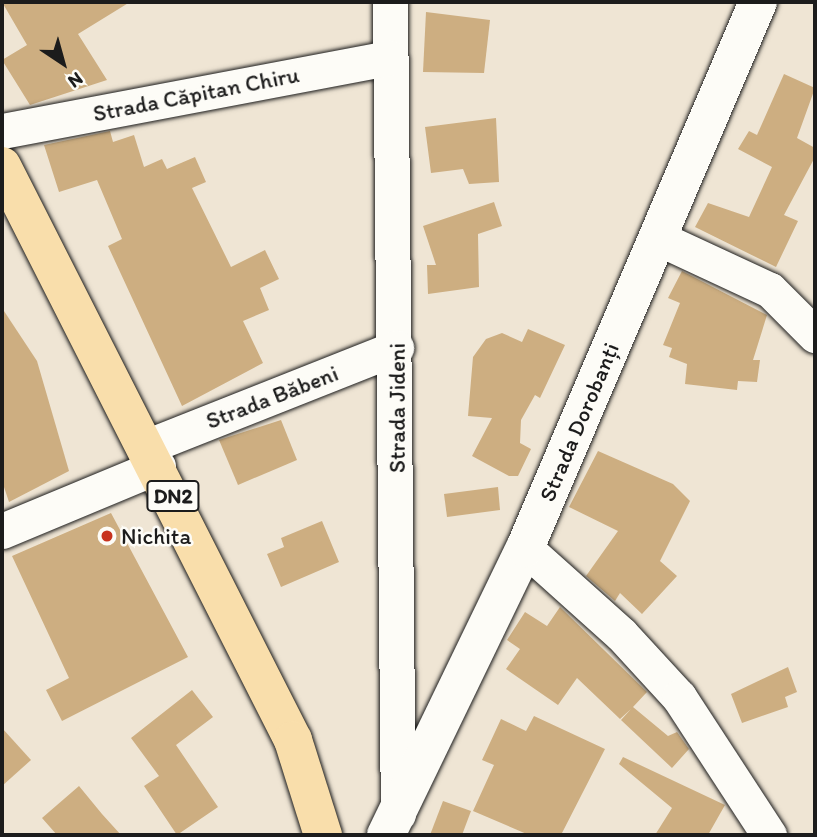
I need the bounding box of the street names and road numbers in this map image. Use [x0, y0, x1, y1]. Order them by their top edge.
street label: Strada Căpitan Chiru [91, 61, 301, 127]
street label: Strada Dorobanți [533, 338, 625, 506]
street label: Strada Jideni [383, 343, 411, 473]
street label: Strada Băbeni [202, 359, 342, 435]
road number: DN2 [145, 478, 201, 514]

